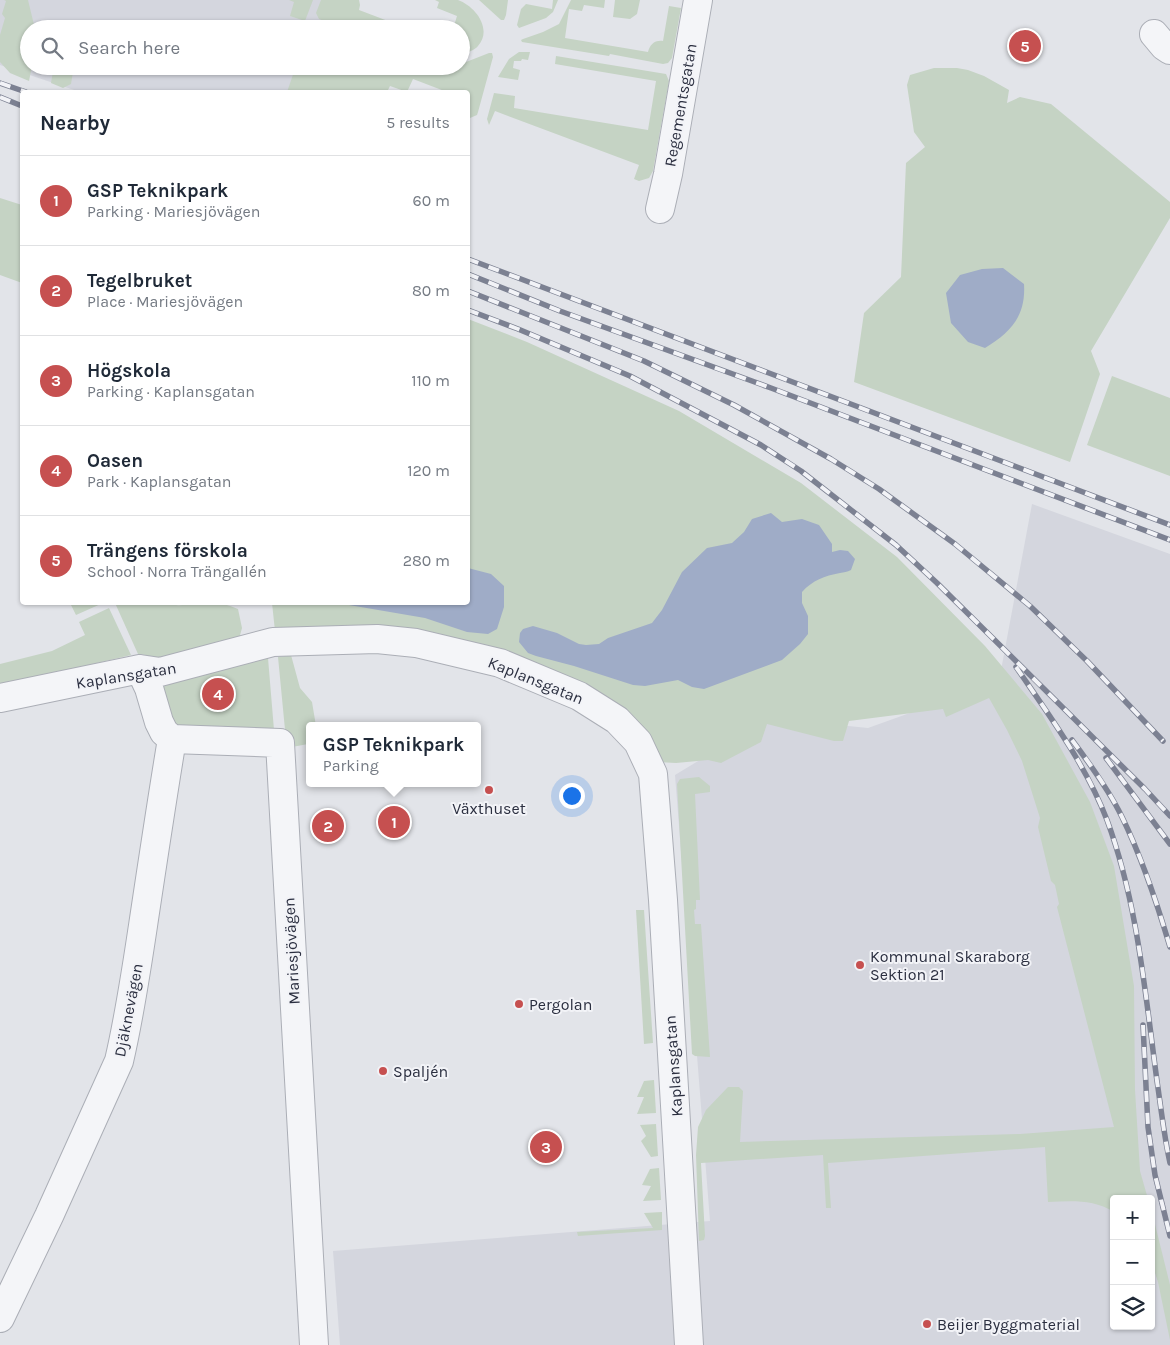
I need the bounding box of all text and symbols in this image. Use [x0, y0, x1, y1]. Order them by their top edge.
search box [20, 20, 470, 75]
pin: 5 [1009, 27, 1041, 65]
icon: search [38, 34, 66, 62]
text: Search here [78, 37, 180, 59]
street label: Regementsgatan [660, 42, 701, 168]
text: Nearby [40, 111, 110, 135]
text: 5 results [386, 113, 450, 132]
text: GSP Teknikpark [87, 180, 228, 202]
text: 1 [53, 191, 59, 210]
text: 60 m [413, 191, 450, 210]
text: Parking · Mariesjövägen [87, 202, 260, 221]
text: Tegelbruket [87, 270, 192, 292]
text: 2 [51, 281, 61, 300]
text: 80 m [412, 281, 450, 300]
text: Place · Mariesjövägen [87, 292, 243, 311]
text: Högskola [87, 360, 171, 382]
text: 3 [51, 371, 61, 390]
text: 110 m [411, 371, 450, 390]
text: Parking · Kaplansgatan [87, 382, 255, 401]
text: Oasen [87, 450, 143, 472]
text: 4 [51, 461, 61, 480]
text: 120 m [407, 461, 450, 480]
text: Park · Kaplansgatan [87, 472, 231, 491]
text: Trängens förskola [87, 540, 248, 562]
text: 5 [51, 551, 61, 570]
text: 280 m [403, 551, 450, 570]
text: School · Norra Trängallén [87, 562, 267, 581]
street label: Kaplansgatan [485, 653, 586, 708]
street label: Kaplansgatan [74, 658, 178, 693]
pin: 4 [202, 675, 234, 713]
popup [306, 722, 481, 787]
text: GSP Teknikpark [323, 734, 464, 756]
text: Parking [323, 756, 379, 775]
your location [559, 783, 585, 809]
marker: Växthuset [483, 784, 495, 796]
place label: Växthuset [452, 799, 526, 818]
pin: 1 [378, 803, 410, 841]
pin: 2 [312, 807, 344, 845]
street label: Mariesjövägen [279, 897, 304, 1005]
place label: Kommunal Skaraborg Sektion 21 [870, 947, 1030, 984]
marker: Kommunal Skaraborg Sektion 21 [854, 959, 866, 971]
street label: Djäknevägen [110, 962, 147, 1059]
place label: Pergolan [529, 995, 592, 1014]
marker: Pergolan [513, 998, 525, 1010]
street label: Kaplansgatan [660, 1015, 687, 1117]
place label: Spaljén [393, 1062, 448, 1081]
marker: Spaljén [377, 1065, 389, 1077]
pin: 3 [530, 1128, 562, 1166]
map controls [1110, 1195, 1155, 1330]
button: + [1110, 1195, 1155, 1240]
button: − [1110, 1240, 1155, 1285]
button: layers [1110, 1285, 1155, 1330]
place label: Beijer Byggmaterial [937, 1315, 1080, 1334]
marker: Beijer Byggmaterial [921, 1318, 933, 1330]

